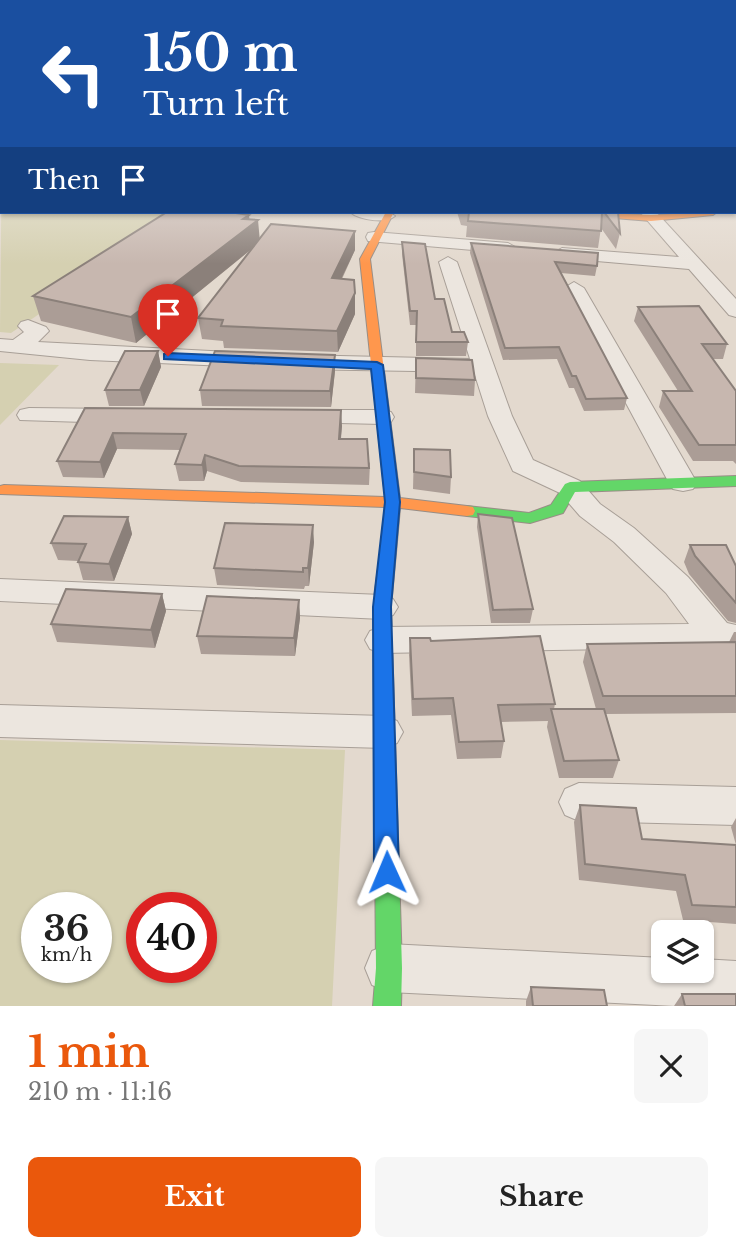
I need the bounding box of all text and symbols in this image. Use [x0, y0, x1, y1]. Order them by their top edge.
text: 150 m [143, 23, 298, 84]
icon: left [28, 28, 119, 119]
text: Turn left [143, 84, 289, 124]
icon: arrive [114, 161, 152, 199]
text: Then [28, 164, 100, 196]
pin [138, 284, 198, 356]
icon: arrive [149, 295, 187, 333]
position arrow [350, 835, 424, 909]
speed limit sign: 40 [126, 892, 217, 983]
text: 36 [44, 907, 89, 950]
map controls [651, 920, 714, 983]
button: layers [651, 920, 714, 983]
text: km/h [41, 944, 92, 966]
text: 1 min [28, 1026, 150, 1078]
button: close [634, 1029, 708, 1103]
text: 210 m · 11:16 [28, 1078, 172, 1106]
button: Exit [28, 1157, 361, 1237]
button: Share [375, 1157, 708, 1237]

